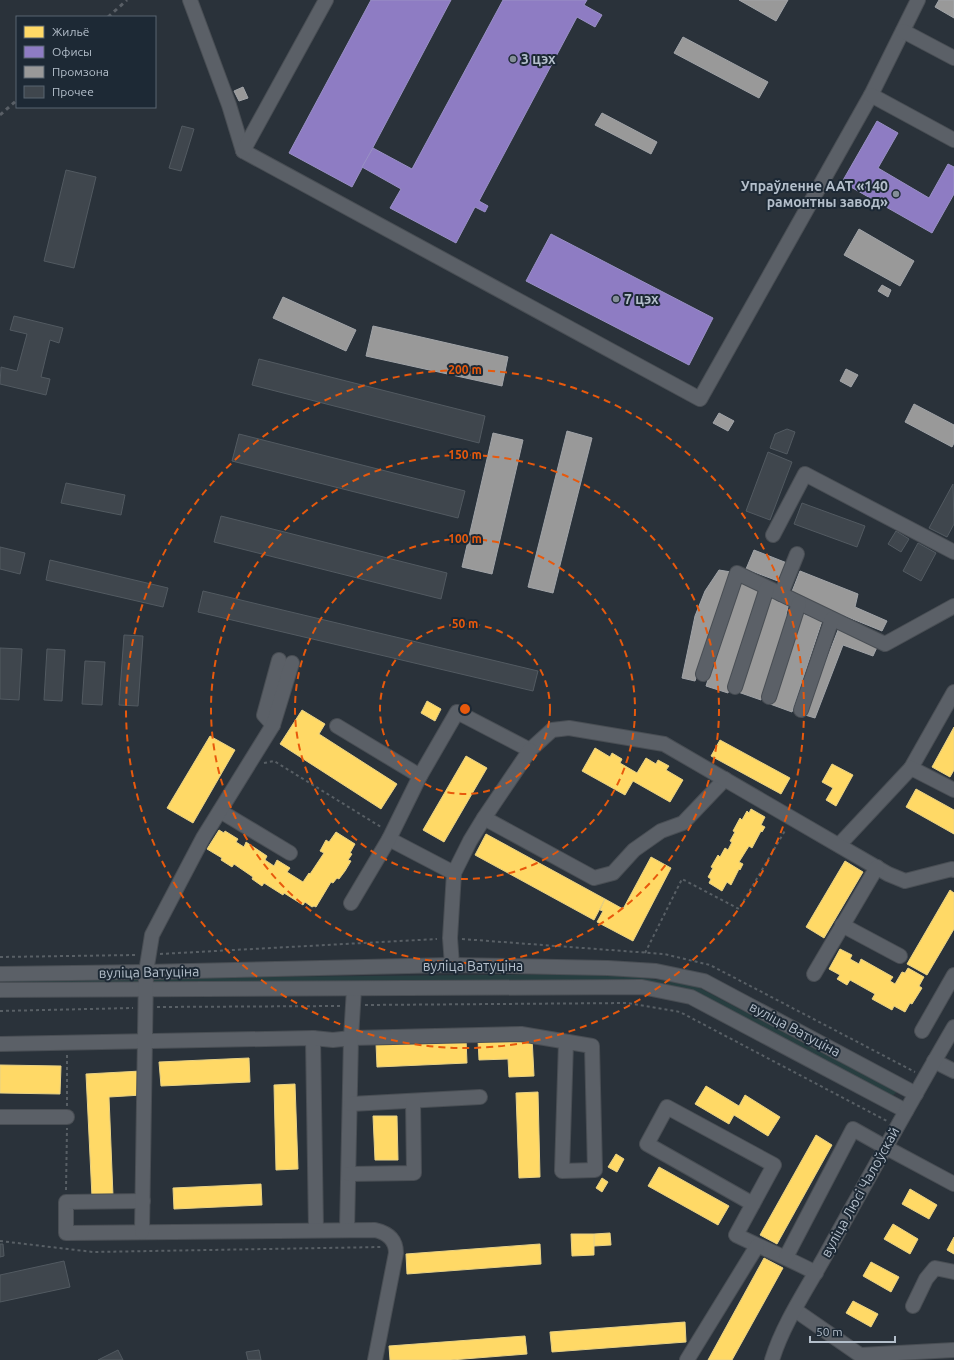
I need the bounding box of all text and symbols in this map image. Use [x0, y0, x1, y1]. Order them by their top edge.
legend [16, 16, 156, 108]
text: Жильё [52, 25, 89, 38]
text: Офисы [52, 45, 92, 58]
place label: 3 цэх [521, 51, 556, 67]
marker: 3 цэх [508, 54, 518, 64]
text: Промзона [52, 65, 109, 78]
text: Прочее [52, 85, 94, 98]
place label: Упраўленне ААТ «140 рамонтны завод» [741, 178, 888, 210]
marker: Упраўленне ААТ «140 рамонтны завод» [891, 189, 901, 199]
place label: 7 цэх [624, 291, 659, 307]
marker: 7 цэх [611, 294, 621, 304]
text: 200 m [448, 363, 482, 376]
text: 150 m [448, 448, 482, 461]
text: 100 m [448, 532, 482, 545]
text: 50 m [452, 617, 478, 630]
centre of rings [458, 702, 472, 716]
street label: вуліца Ватуціна [423, 958, 523, 974]
street label: вуліца Ватуціна [99, 963, 199, 981]
street label: вуліца Ватуціна [747, 998, 843, 1060]
street label: вуліца Люсі Чалоўскай [818, 1124, 902, 1260]
scale bar [810, 1318, 895, 1344]
text: 50 m [816, 1325, 843, 1338]

